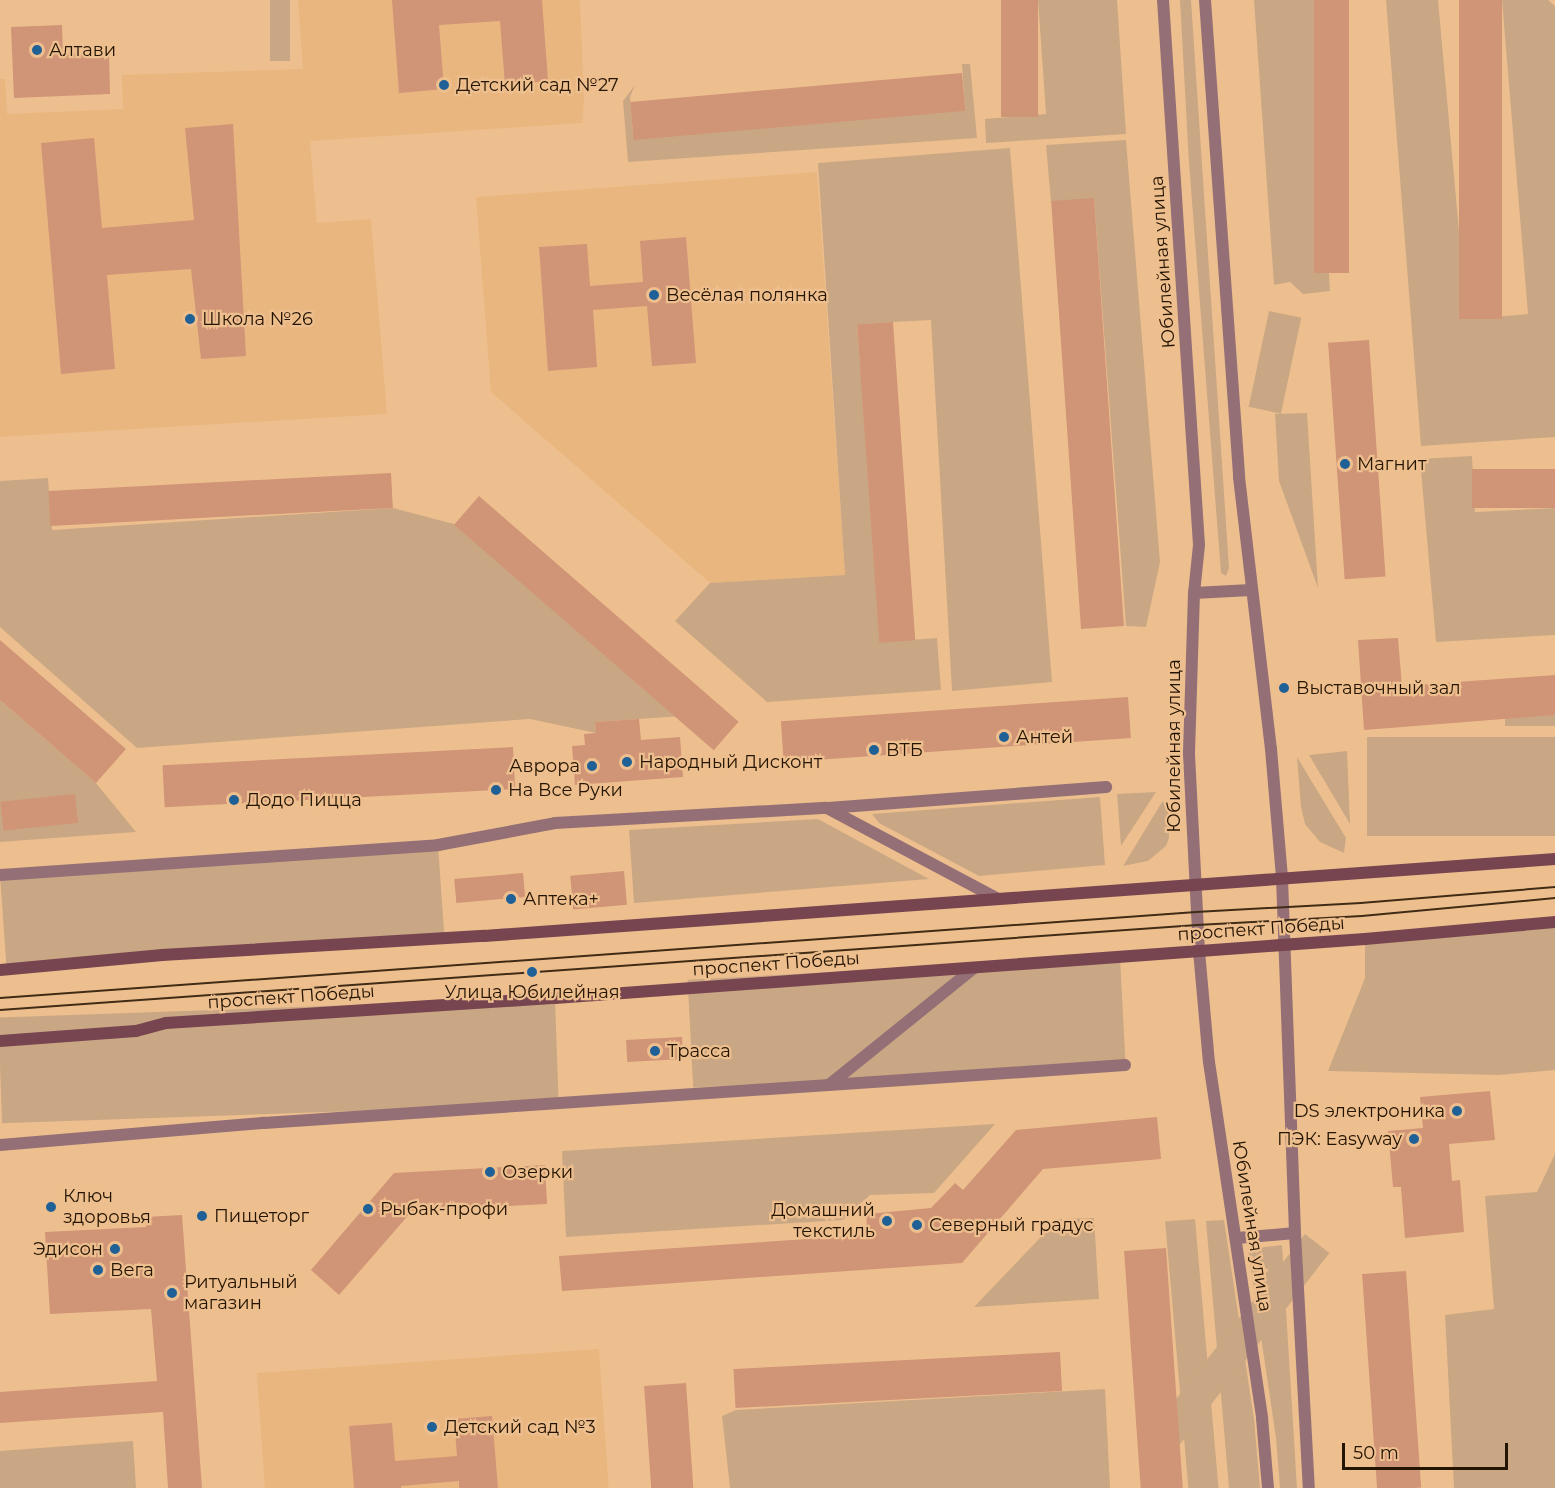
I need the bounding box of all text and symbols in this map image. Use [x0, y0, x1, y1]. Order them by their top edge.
place label: Алтави [49, 39, 116, 61]
marker: Алтави [30, 43, 44, 57]
place label: Детский сад №27 [456, 74, 619, 96]
marker: Детский сад №27 [437, 78, 451, 92]
street label: Юбилейная улица [1146, 175, 1180, 349]
place label: Весёлая полянка [666, 284, 828, 306]
marker: Весёлая полянка [647, 288, 661, 302]
place label: Школа №26 [202, 308, 313, 330]
marker: Школа №26 [183, 312, 197, 326]
place label: Магнит [1357, 453, 1426, 475]
marker: Магнит [1338, 457, 1352, 471]
street label: Юбилейная улица [1163, 659, 1185, 833]
place label: Выставочный зал [1296, 677, 1461, 699]
marker: Выставочный зал [1277, 681, 1291, 695]
place label: Антей [1016, 726, 1073, 748]
marker: Антей [997, 730, 1011, 744]
place label: ВТБ [886, 739, 923, 761]
marker: ВТБ [867, 743, 881, 757]
place label: Народный Дисконт [639, 751, 822, 773]
place label: Аврора [509, 755, 580, 777]
marker: Народный Дисконт [620, 755, 634, 769]
marker: Аврора [585, 759, 599, 773]
place label: На Все Руки [508, 779, 623, 801]
marker: На Все Руки [489, 783, 503, 797]
place label: Додо Пицца [246, 789, 362, 811]
marker: Додо Пицца [227, 793, 241, 807]
place label: Аптека+ [523, 888, 599, 910]
marker: Аптека+ [504, 892, 518, 906]
street label: проспект Победы [1177, 912, 1345, 946]
street label: проспект Победы [692, 947, 860, 981]
marker: Улица Юбилейная [525, 965, 539, 979]
street label: проспект Победы [207, 980, 375, 1014]
place label: Улица Юбилейная [444, 981, 620, 1003]
place label: Трасса [667, 1040, 731, 1062]
marker: Трасса [648, 1044, 662, 1058]
place label: DS электроника [1294, 1100, 1445, 1122]
marker: DS электроника [1450, 1104, 1464, 1118]
place label: ПЭК: Easyway [1277, 1128, 1402, 1150]
marker: ПЭК: Easyway [1407, 1132, 1421, 1146]
street label: Юбилейная улица [1228, 1139, 1276, 1313]
place label: Озерки [502, 1161, 573, 1183]
marker: Озерки [483, 1165, 497, 1179]
place label: Ключ здоровья [63, 1186, 151, 1228]
place label: Рыбак-профи [380, 1198, 508, 1220]
marker: Ключ здоровья [44, 1200, 58, 1214]
place label: Домашний текстиль [771, 1200, 875, 1242]
marker: Рыбак-профи [361, 1202, 375, 1216]
place label: Пищеторг [214, 1205, 309, 1227]
marker: Пищеторг [195, 1209, 209, 1223]
marker: Домашний текстиль [880, 1214, 894, 1228]
place label: Северный градус [929, 1214, 1093, 1236]
marker: Северный градус [910, 1218, 924, 1232]
place label: Эдисон [33, 1238, 103, 1260]
marker: Эдисон [108, 1242, 122, 1256]
place label: Вега [110, 1259, 154, 1281]
marker: Вега [91, 1263, 105, 1277]
place label: Ритуальный магазин [184, 1272, 298, 1314]
marker: Ритуальный магазин [165, 1286, 179, 1300]
place label: Детский сад №3 [444, 1416, 596, 1438]
marker: Детский сад №3 [425, 1420, 439, 1434]
scale bar [1345, 1431, 1512, 1469]
text: 50 m [1353, 1442, 1399, 1464]

